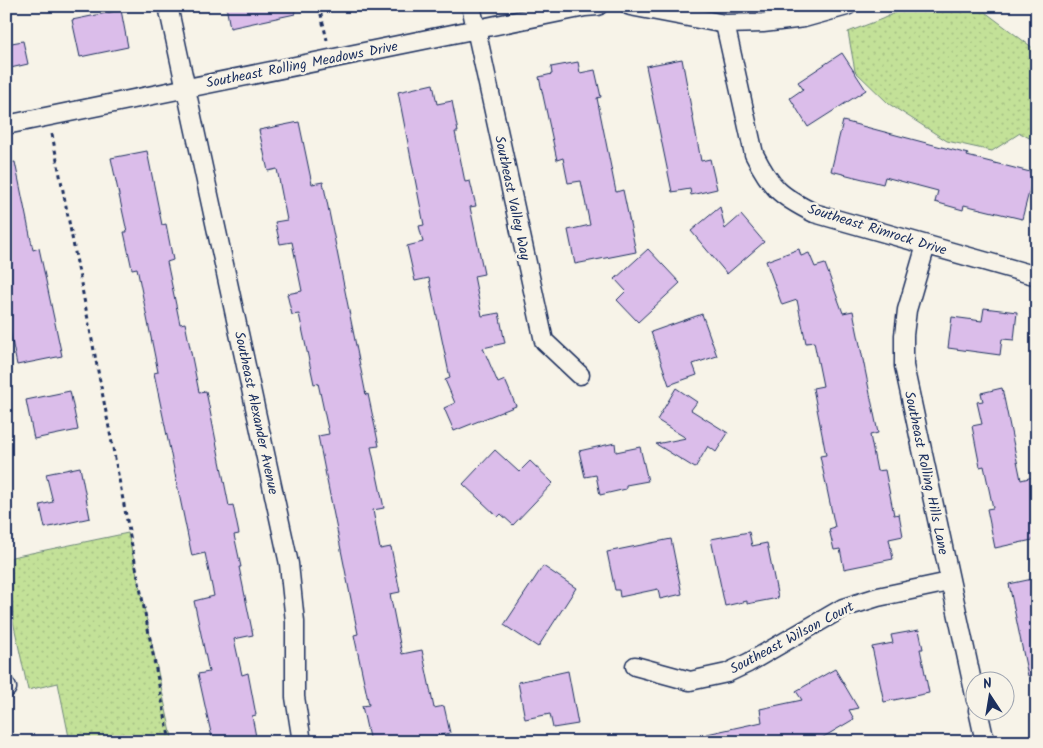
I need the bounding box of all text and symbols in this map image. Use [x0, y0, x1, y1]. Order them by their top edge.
street label: Southeast Rolling Meadows Drive [204, 35, 401, 94]
street label: Southeast Valley Way [488, 134, 536, 263]
street label: Southeast Rimrock Drive [805, 198, 950, 262]
street label: Southeast Alexander Avenue [228, 329, 284, 497]
street label: Southeast Rolling Hills Lane [898, 389, 954, 558]
street label: Southeast Wilson Court [726, 596, 859, 680]
north arrow [966, 670, 1016, 720]
text: N [981, 673, 994, 696]

